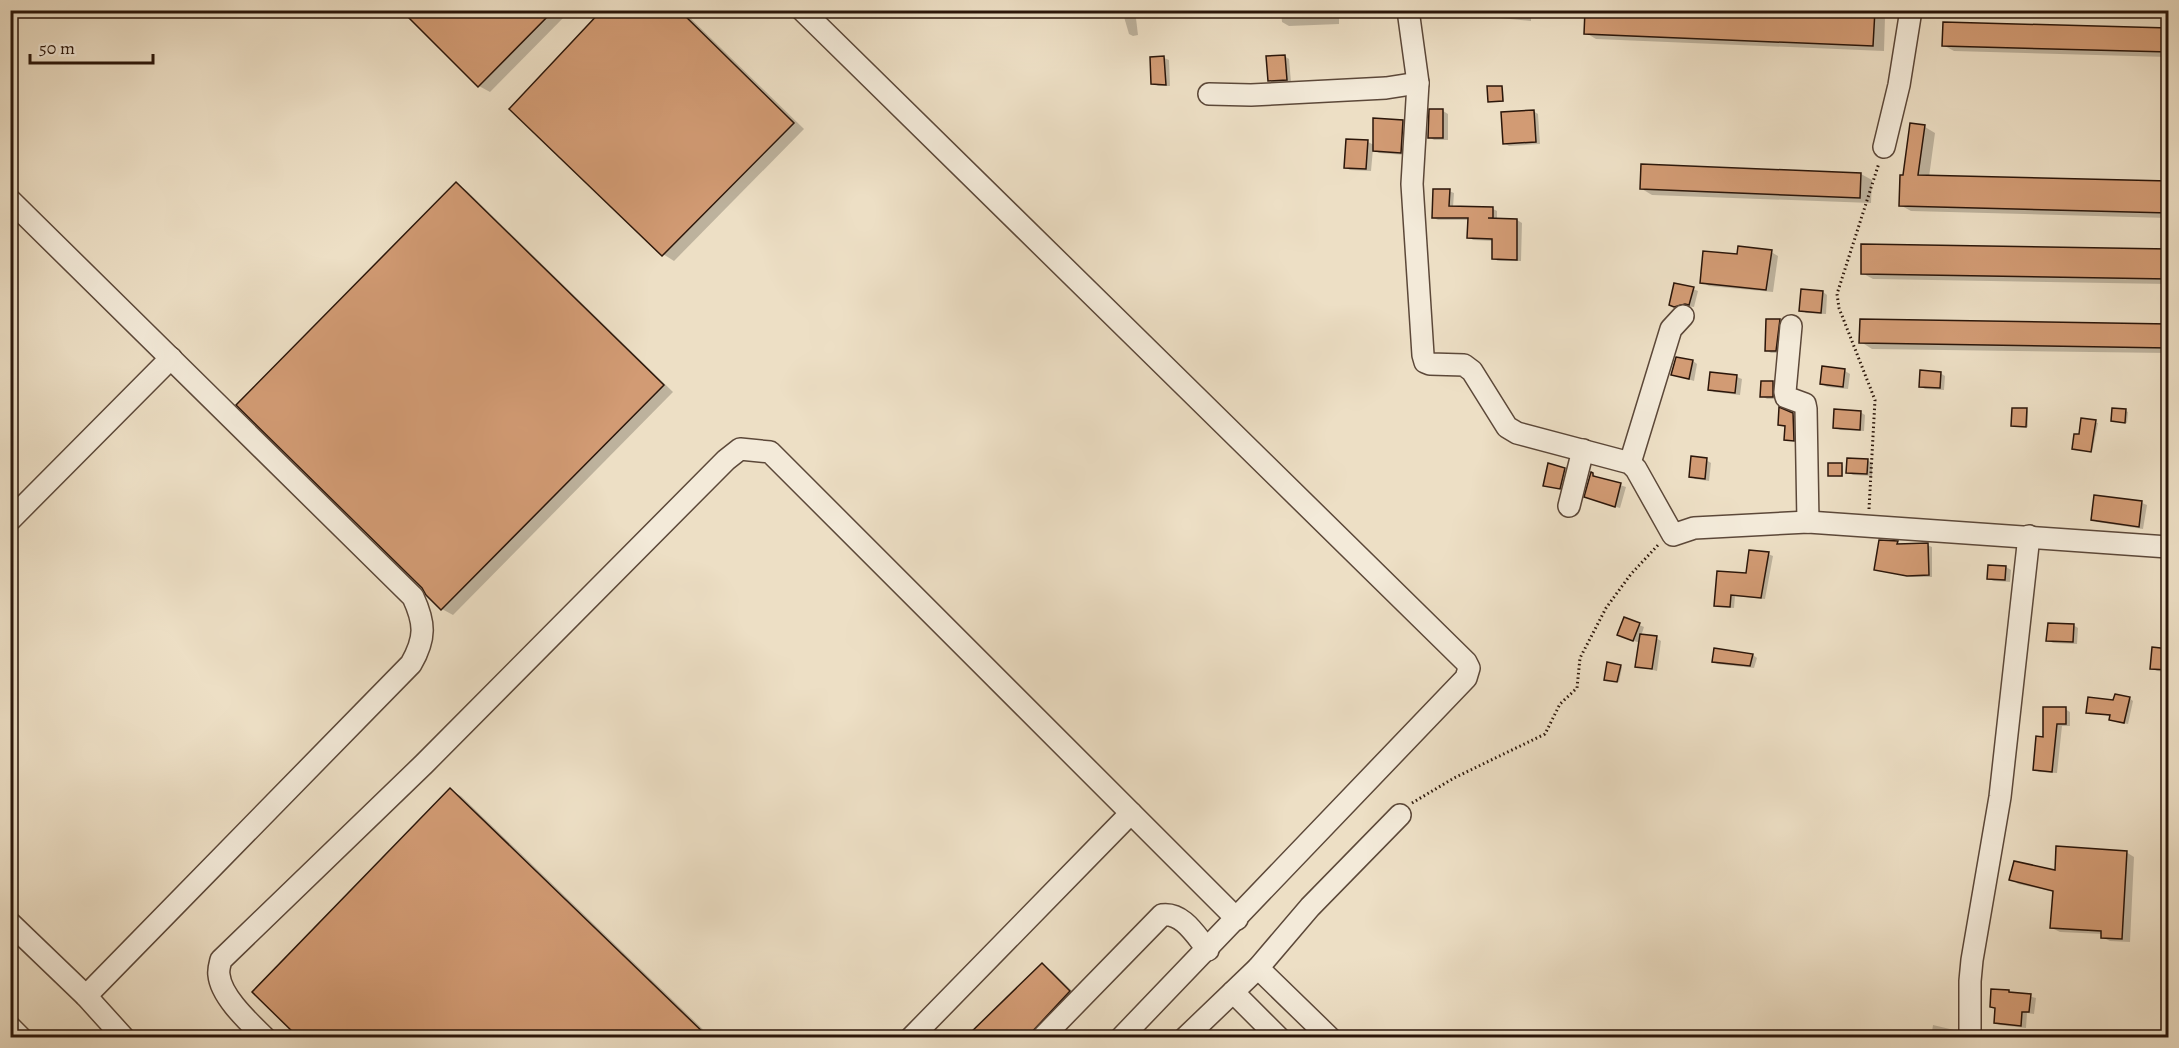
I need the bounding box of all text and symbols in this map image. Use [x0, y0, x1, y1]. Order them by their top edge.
scale bar [30, 27, 153, 65]
text: 50 m [39, 36, 75, 60]

